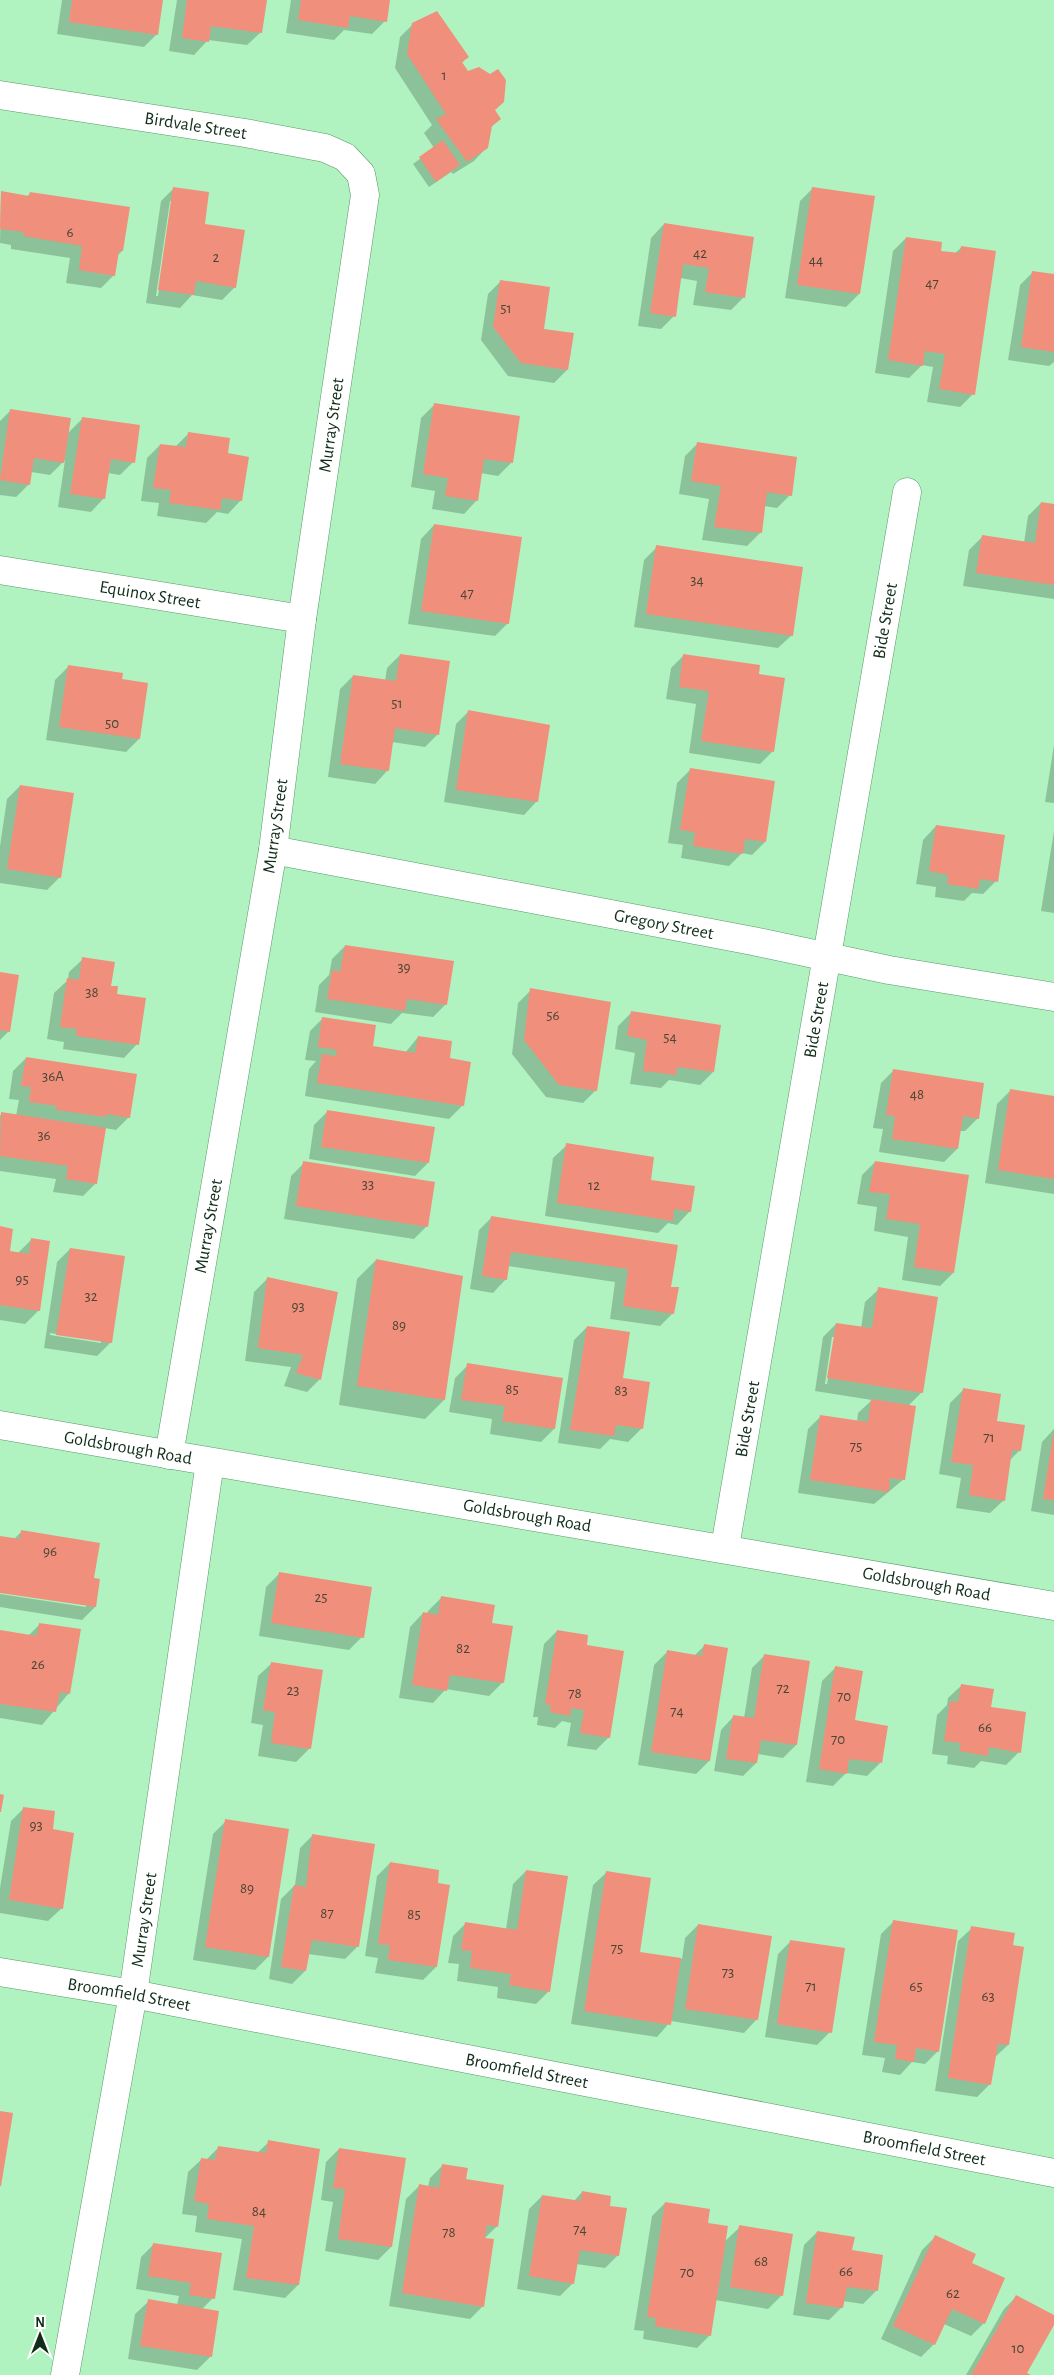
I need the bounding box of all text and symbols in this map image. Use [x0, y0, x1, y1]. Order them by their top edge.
house number: 1 [441, 68, 447, 83]
street label: Birdvale Street [143, 110, 248, 143]
house number: 6 [66, 225, 74, 240]
house number: 42 [693, 246, 707, 261]
house number: 2 [213, 250, 220, 265]
house number: 44 [809, 253, 823, 268]
house number: 47 [925, 276, 939, 291]
house number: 51 [500, 301, 512, 316]
street label: Murray Street [316, 376, 348, 474]
house number: 34 [690, 573, 704, 588]
street label: Equinox Street [98, 578, 202, 612]
street label: Bide Street [870, 581, 901, 660]
house number: 47 [460, 586, 474, 601]
house number: 51 [391, 696, 403, 711]
house number: 50 [105, 716, 119, 731]
street label: Murray Street [260, 777, 292, 875]
street label: Gregory Street [613, 907, 715, 943]
house number: 39 [397, 960, 411, 975]
street label: Bide Street [802, 980, 832, 1059]
house number: 38 [85, 985, 99, 1000]
house number: 56 [546, 1008, 560, 1023]
house number: 54 [663, 1030, 677, 1045]
house number: 36A [42, 1069, 64, 1084]
house number: 48 [910, 1087, 924, 1102]
house number: 36 [37, 1128, 51, 1143]
street label: Murray Street [192, 1177, 226, 1275]
house number: 33 [362, 1177, 374, 1192]
house number: 12 [588, 1178, 600, 1193]
house number: 95 [15, 1272, 29, 1287]
house number: 32 [84, 1289, 98, 1304]
house number: 93 [291, 1299, 305, 1314]
house number: 89 [392, 1318, 406, 1333]
street label: Bide Street [733, 1379, 764, 1459]
house number: 85 [505, 1382, 519, 1397]
house number: 83 [614, 1383, 628, 1398]
street label: Goldsbrough Road [62, 1428, 193, 1468]
house number: 71 [983, 1430, 995, 1445]
house number: 75 [850, 1439, 862, 1454]
street label: Goldsbrough Road [462, 1497, 593, 1536]
house number: 96 [43, 1544, 57, 1559]
street label: Goldsbrough Road [861, 1564, 992, 1605]
house number: 25 [314, 1590, 328, 1605]
house number: 82 [456, 1641, 470, 1656]
house number: 26 [31, 1657, 45, 1672]
house number: 72 [776, 1681, 790, 1696]
house number: 23 [286, 1683, 300, 1698]
house number: 78 [568, 1686, 582, 1701]
house number: 70 [837, 1689, 851, 1704]
house number: 74 [670, 1704, 684, 1719]
house number: 66 [978, 1720, 992, 1735]
house number: 70 [831, 1732, 845, 1747]
house number: 93 [29, 1818, 43, 1833]
street label: Murray Street [129, 1871, 161, 1968]
house number: 89 [240, 1881, 254, 1896]
house number: 87 [320, 1906, 334, 1921]
house number: 85 [407, 1907, 421, 1922]
house number: 75 [611, 1941, 623, 1956]
house number: 73 [722, 1965, 734, 1980]
street label: Broomfield Street [66, 1975, 192, 2015]
house number: 71 [805, 1979, 817, 1994]
house number: 65 [909, 1979, 923, 1994]
house number: 63 [981, 1989, 995, 2004]
street label: Broomfield Street [464, 2051, 590, 2092]
street label: Broomfield Street [861, 2128, 987, 2170]
house number: 84 [252, 2204, 266, 2219]
house number: 74 [573, 2222, 587, 2237]
house number: 78 [442, 2225, 456, 2240]
house number: 68 [754, 2254, 768, 2269]
house number: 66 [839, 2264, 853, 2279]
house number: 70 [680, 2265, 694, 2280]
house number: 62 [946, 2286, 960, 2301]
north arrow [15, 2310, 65, 2360]
text: N [35, 2316, 45, 2330]
house number: 10 [1011, 2341, 1025, 2356]

